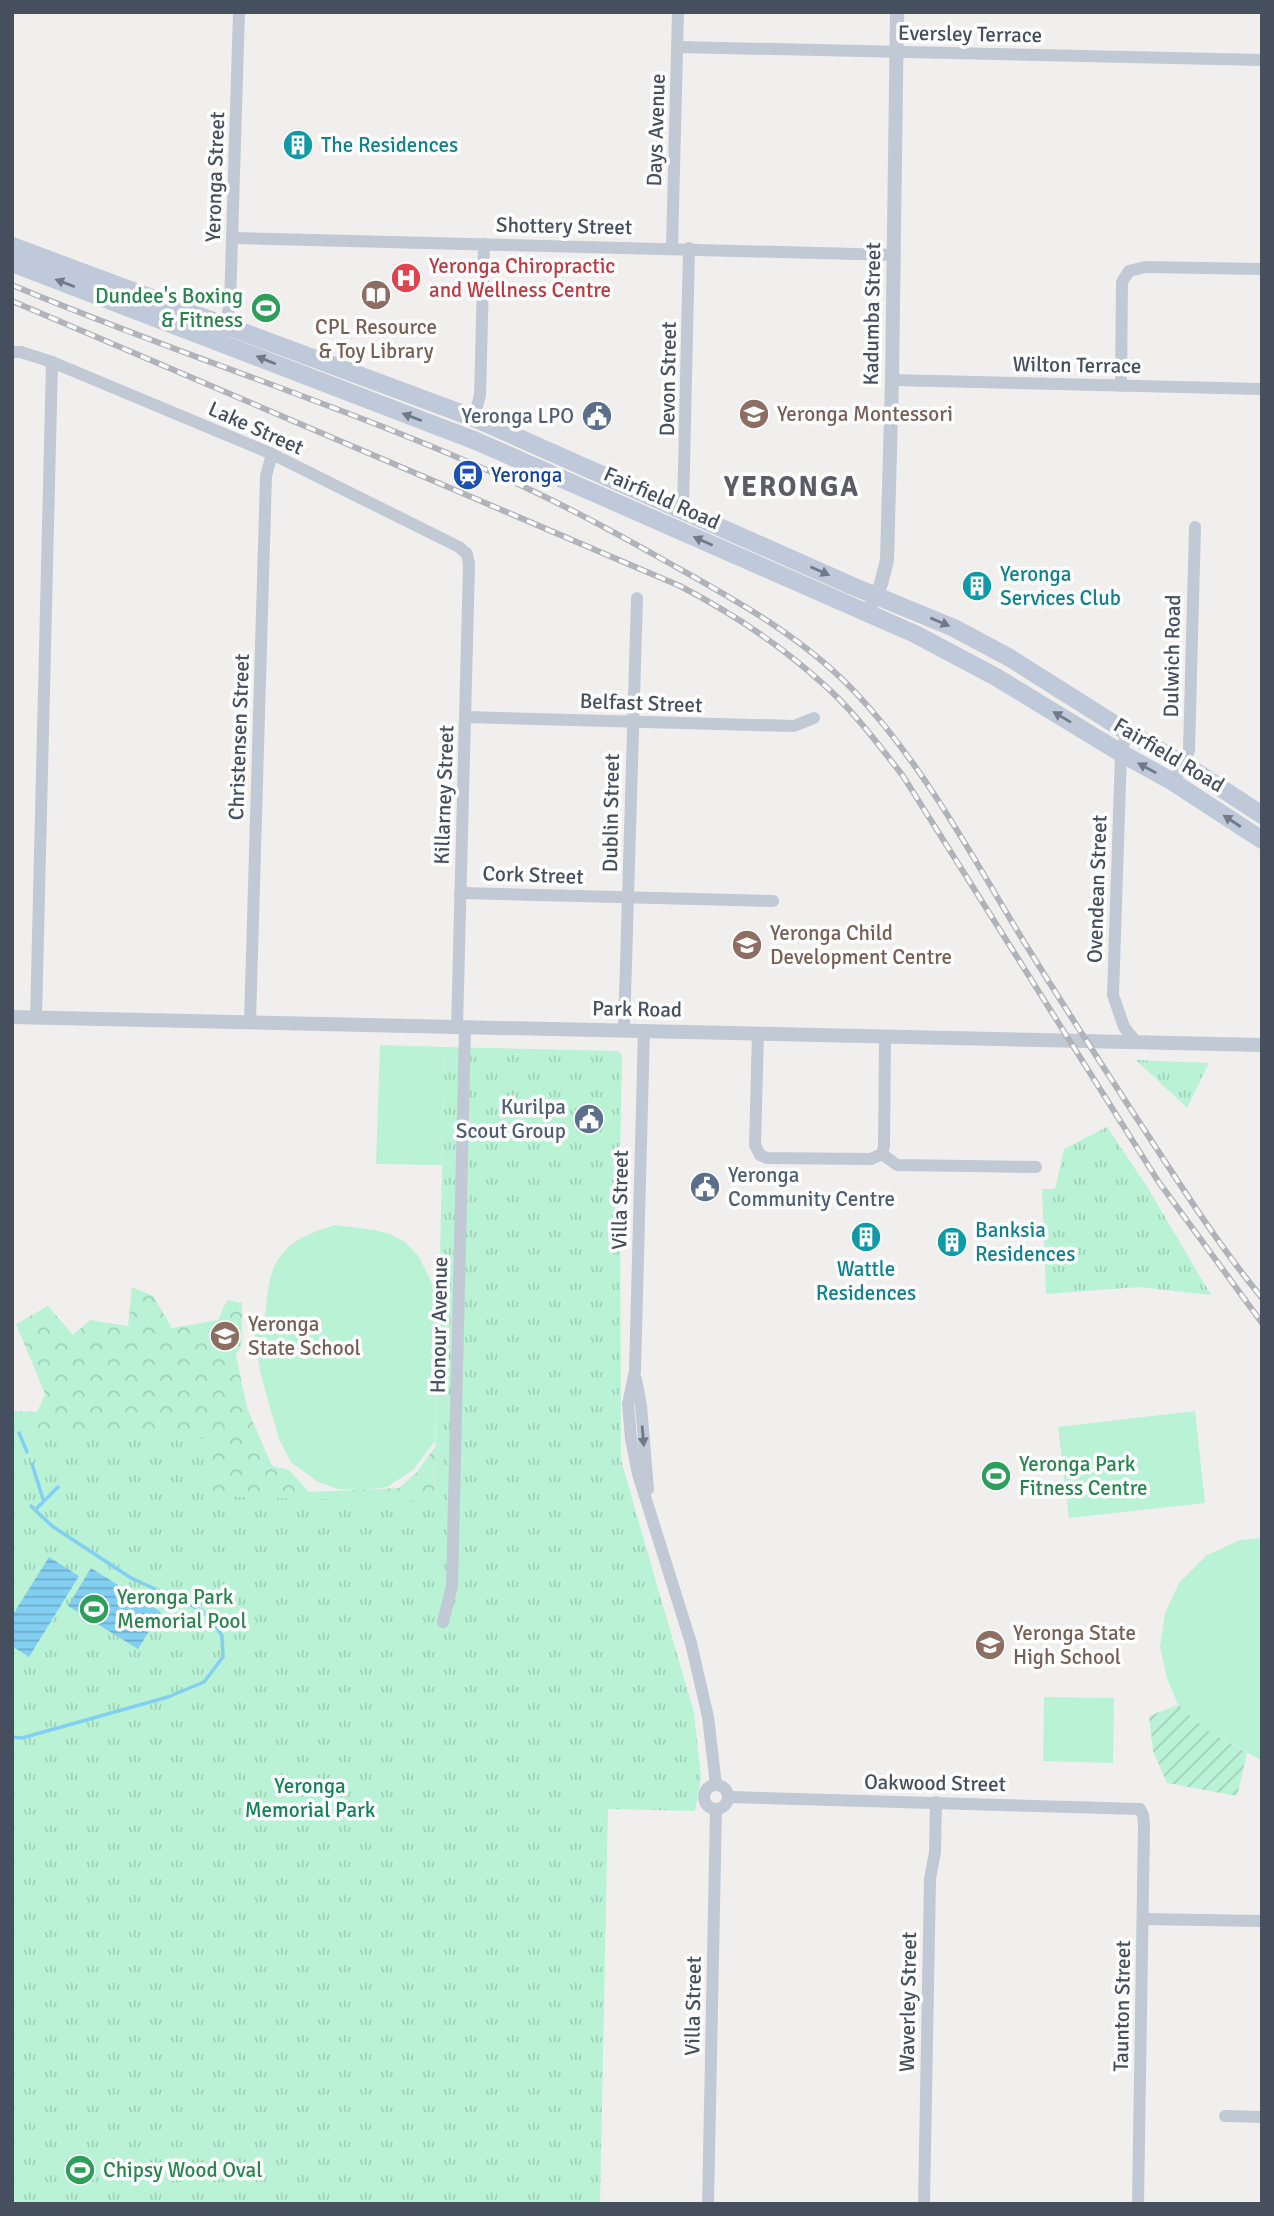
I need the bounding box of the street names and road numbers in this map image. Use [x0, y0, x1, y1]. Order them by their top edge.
street label: Eversley Terrace [898, 20, 1042, 48]
street label: Days Avenue [641, 73, 671, 187]
street label: Yeronga Street [200, 111, 230, 243]
street label: Shottery Street [496, 212, 632, 240]
street label: Kadumba Street [858, 242, 886, 386]
street label: Devon Street [654, 321, 682, 437]
street label: Wilton Terrace [1012, 351, 1142, 379]
street label: Lake Street [204, 396, 308, 460]
street label: Fairfield Road [600, 461, 724, 535]
street label: Dulwich Road [1158, 594, 1186, 718]
street label: Christensen Street [223, 653, 255, 821]
street label: Belfast Street [579, 688, 703, 718]
street label: Fairfield Road [1109, 712, 1229, 798]
street label: Killarney Street [429, 725, 459, 865]
street label: Dublin Street [597, 753, 625, 873]
street label: Ovendean Street [1081, 815, 1113, 963]
street label: Cork Street [482, 860, 584, 890]
street label: Park Road [592, 995, 682, 1023]
street label: Villa Street [606, 1150, 634, 1250]
street label: Honour Avenue [425, 1256, 453, 1394]
street label: Oakwood Street [864, 1769, 1006, 1797]
street label: Waverley Street [894, 1932, 922, 2072]
street label: Taunton Street [1108, 1940, 1136, 2072]
street label: Villa Street [679, 1956, 707, 2056]

